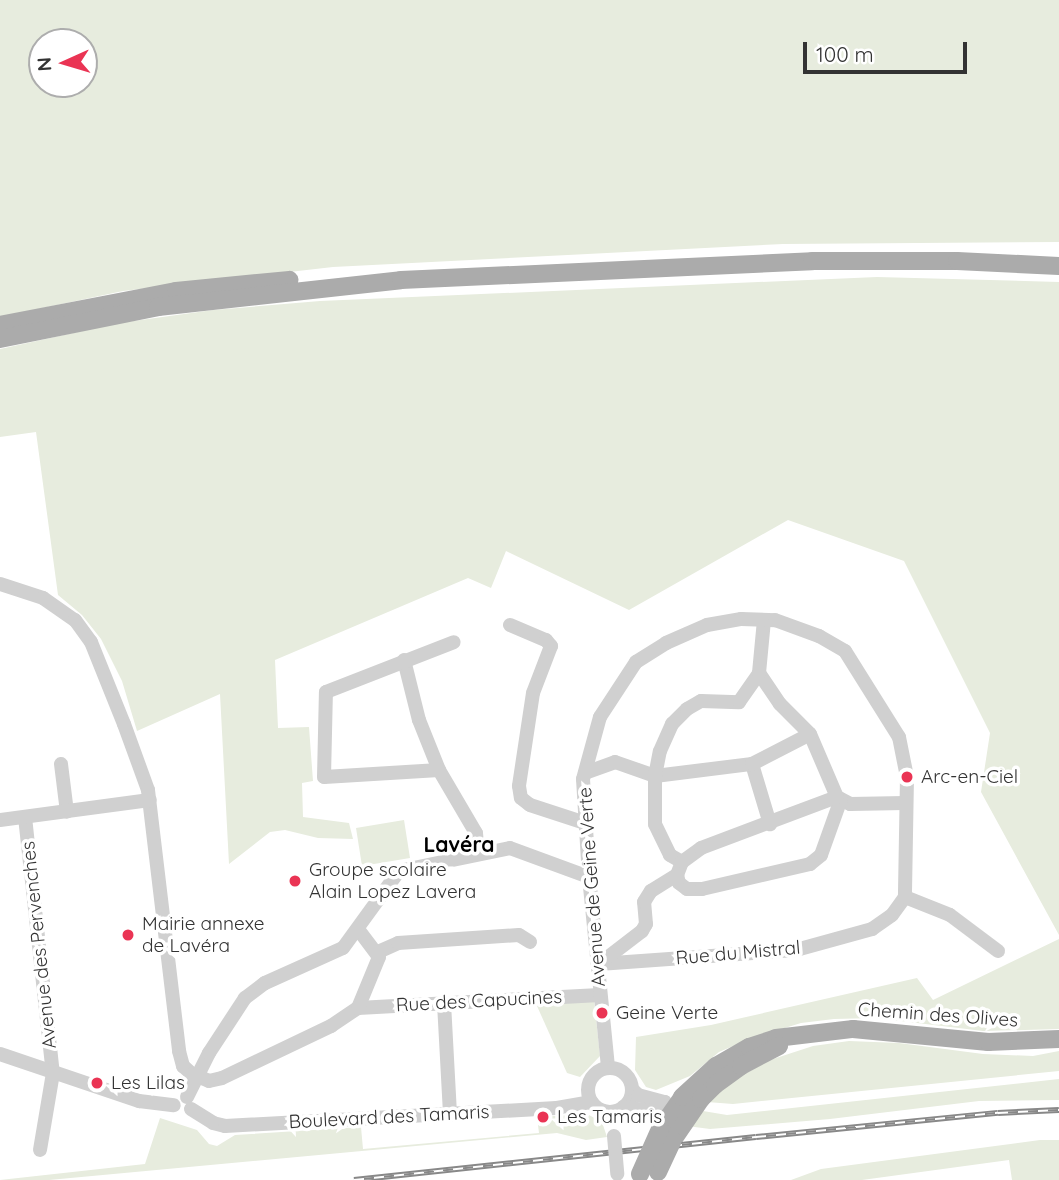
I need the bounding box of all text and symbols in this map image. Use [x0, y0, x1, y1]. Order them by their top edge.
north arrow [28, 28, 98, 98]
scale bar [807, 28, 972, 72]
text: 100 m [816, 41, 874, 67]
text: N [32, 57, 57, 72]
place label: Arc-en-Ciel [921, 766, 1018, 788]
marker: Arc-en-Ciel [899, 769, 915, 785]
street label: Avenue de Geine Verte [574, 787, 610, 987]
district label: Lavéra [424, 831, 494, 857]
street label: Avenue des Pervenches [17, 840, 61, 1050]
place label: Groupe scolaire Alain Lopez Lavera [309, 859, 476, 903]
marker: Groupe scolaire Alain Lopez Lavera [287, 873, 303, 889]
place label: Mairie annexe de Lavéra [142, 913, 264, 957]
marker: Mairie annexe de Lavéra [120, 927, 136, 943]
street label: Rue du Mistral [675, 936, 801, 970]
street label: Rue des Capucines [395, 985, 563, 1017]
street label: Chemin des Olives [857, 998, 1019, 1032]
place label: Geine Verte [616, 1002, 718, 1024]
marker: Geine Verte [594, 1005, 610, 1021]
place label: Les Lilas [111, 1072, 185, 1094]
marker: Les Lilas [89, 1075, 105, 1091]
street label: Boulevard des Tamaris [288, 1100, 490, 1134]
place label: Les Tamaris [557, 1106, 662, 1128]
marker: Les Tamaris [535, 1109, 551, 1125]

